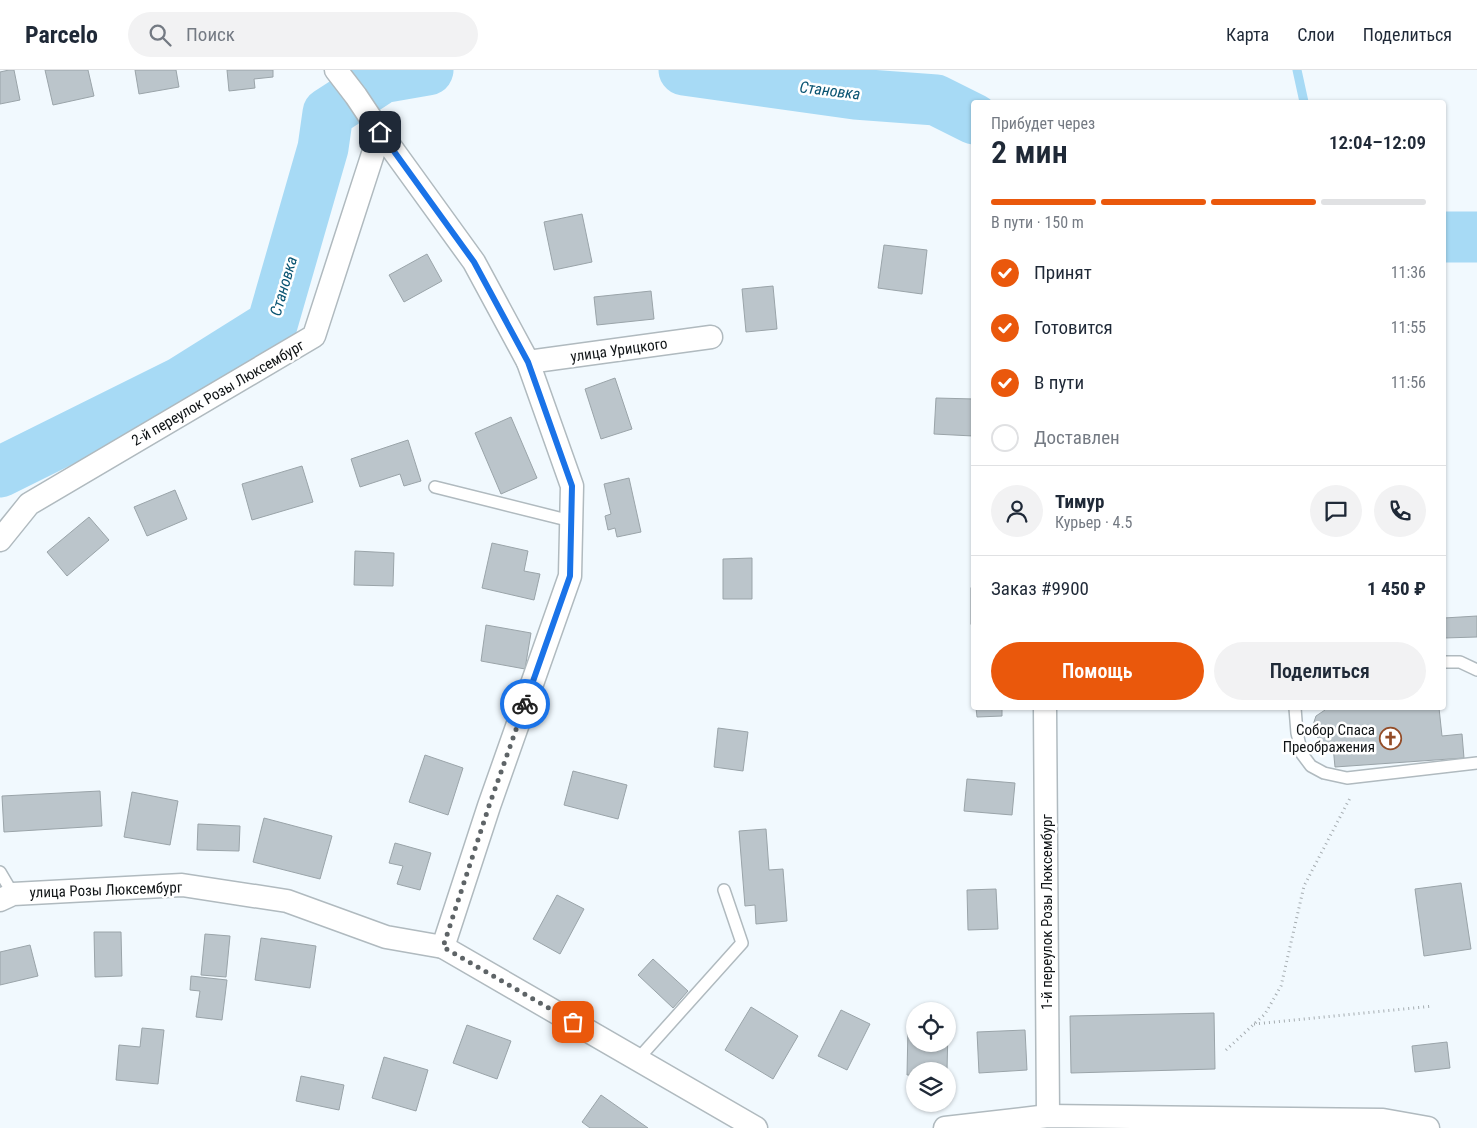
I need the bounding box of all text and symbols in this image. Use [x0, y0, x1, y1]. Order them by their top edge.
search box [128, 12, 478, 57]
text: Parcelo [25, 21, 98, 49]
icon: search [146, 21, 174, 49]
text: Поиск [186, 23, 235, 46]
text: Карта [1226, 24, 1269, 45]
text: Слои [1297, 24, 1335, 45]
text: Поделиться [1363, 24, 1452, 45]
water label: Становка [798, 77, 861, 104]
pin [359, 111, 401, 153]
text: Прибудет через [991, 114, 1095, 133]
icon: home [366, 118, 394, 146]
text: 12:04–12:09 [1329, 131, 1426, 154]
text: 2 мин [991, 133, 1068, 171]
text: В пути · 150 m [991, 213, 1084, 232]
water label: Становка [266, 254, 301, 318]
icon: check [991, 259, 1019, 287]
text: Принят [1034, 261, 1092, 284]
text: 11:36 [1391, 263, 1426, 282]
icon: check [991, 314, 1019, 342]
text: Готовится [1034, 316, 1113, 339]
text: 11:55 [1391, 318, 1426, 337]
street label: улица Урицкого [569, 334, 669, 366]
street label: 2-й переулок Розы Люксембург [129, 336, 308, 450]
icon: check [991, 369, 1019, 397]
text: В пути [1034, 371, 1084, 394]
text: 11:56 [1391, 373, 1426, 392]
text: Доставлен [1034, 426, 1120, 449]
button: person [991, 485, 1043, 537]
button: chat [1310, 485, 1362, 537]
button: phone [1374, 485, 1426, 537]
text: Тимур [1055, 490, 1104, 513]
text: Курьер · 4.5 [1055, 513, 1133, 532]
text: Заказ #9900 [991, 577, 1089, 600]
text: 1 450 ₽ [1367, 577, 1426, 600]
button: Помощь [991, 642, 1204, 700]
button: Поделиться [1214, 642, 1426, 700]
courier [500, 679, 550, 729]
icon: bike [511, 690, 539, 718]
place label: Собор Спаса Преображения [1283, 721, 1375, 756]
church icon: Собор Спаса Преображения [1379, 727, 1403, 751]
street label: 1-й переулок Розы Люксембург [1038, 814, 1056, 1010]
street label: улица Розы Люксембург [29, 878, 183, 902]
pin [552, 1001, 594, 1043]
map controls [906, 1002, 956, 1112]
button: locate [906, 1002, 956, 1052]
icon: bag [559, 1008, 587, 1036]
button: layers [906, 1062, 956, 1112]

